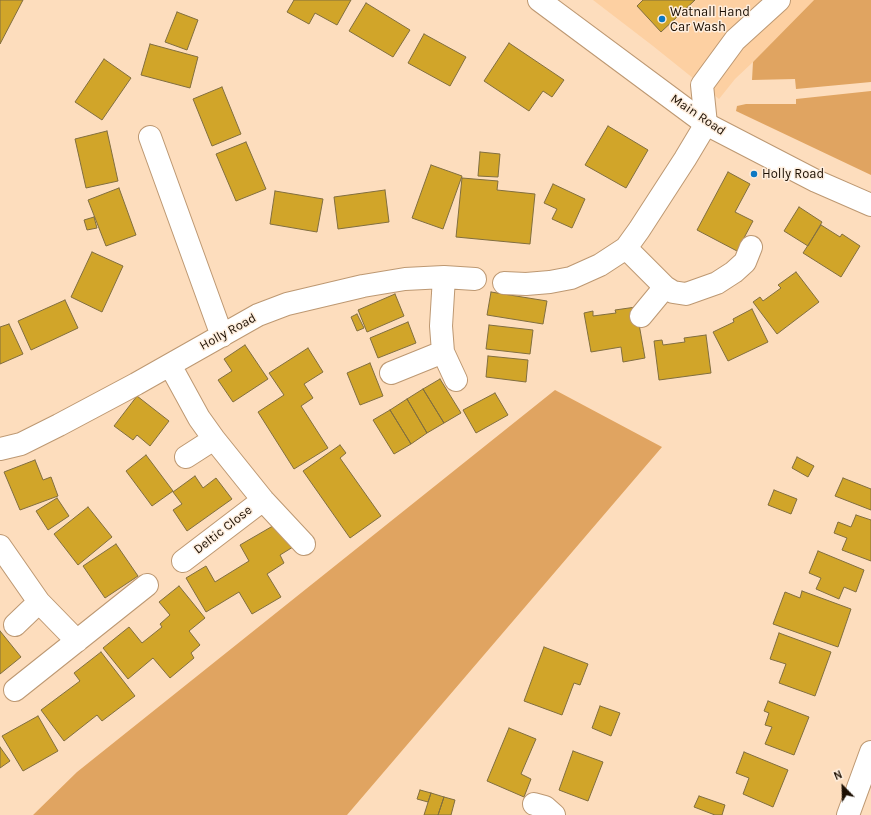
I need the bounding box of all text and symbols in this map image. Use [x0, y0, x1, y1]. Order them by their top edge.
place label: Watnall Hand Car Wash [670, 4, 750, 35]
marker: Watnall Hand Car Wash [657, 14, 667, 24]
street label: Main Road [668, 91, 728, 139]
place label: Holly Road [762, 166, 824, 182]
marker: Holly Road [749, 169, 759, 179]
street label: Holly Road [197, 310, 259, 354]
street label: Deltic Close [191, 502, 255, 558]
north arrow [823, 767, 863, 807]
text: N [832, 768, 844, 783]

